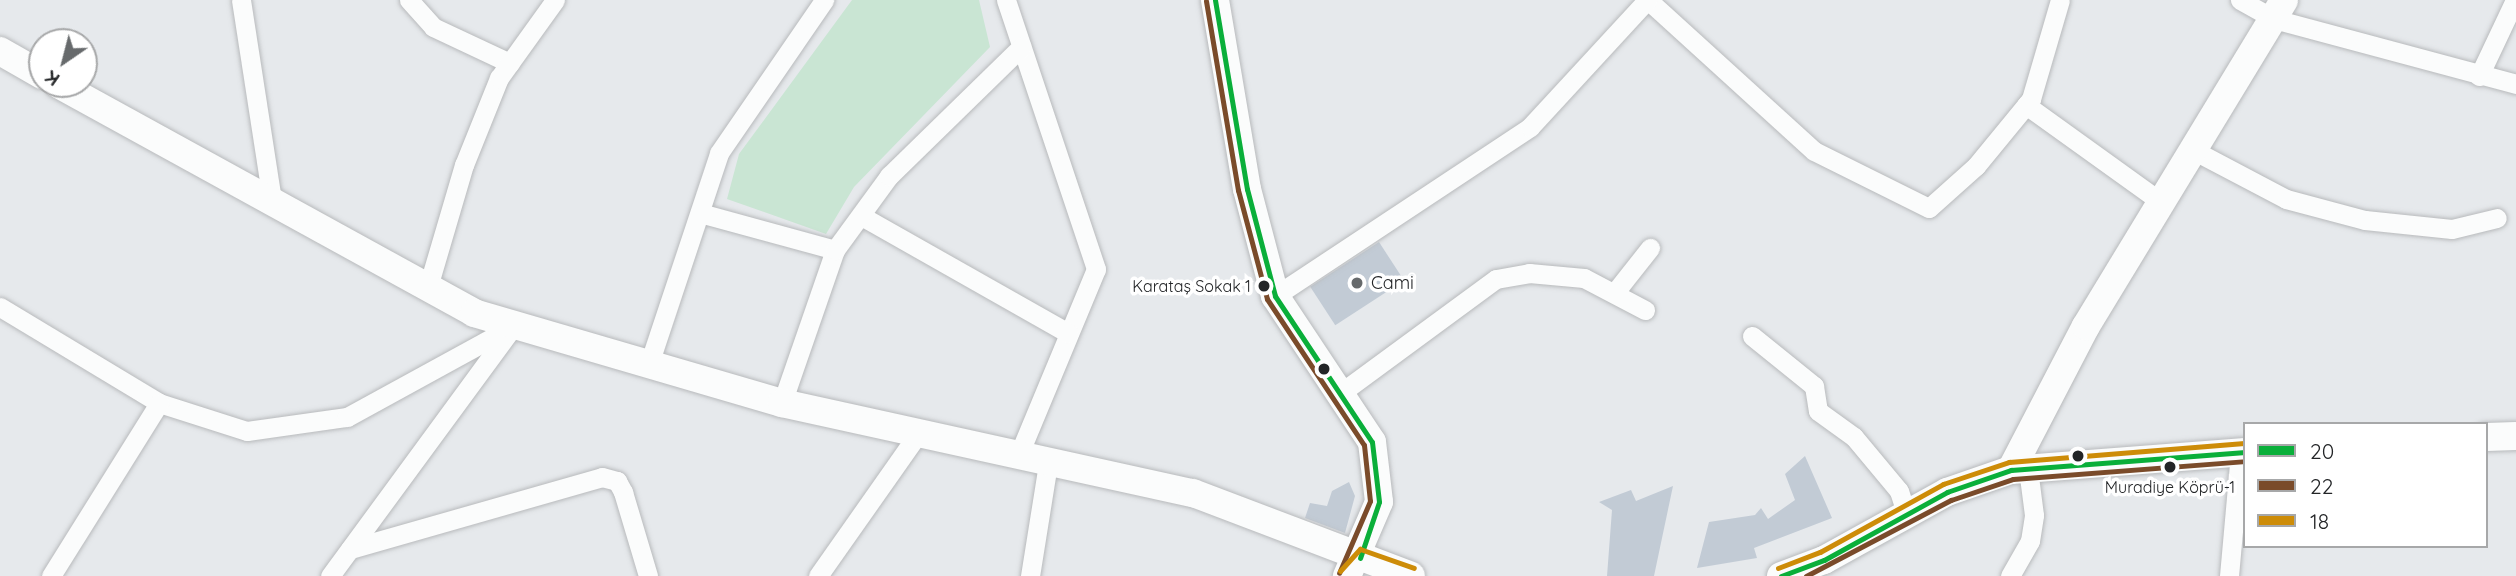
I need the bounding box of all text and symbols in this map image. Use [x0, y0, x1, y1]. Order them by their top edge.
north arrow [28, 28, 98, 98]
text: K [40, 65, 64, 92]
place label: Cami [1371, 272, 1414, 294]
marker: Cami [1349, 275, 1365, 291]
place label: Karataş Sokak 1 [1132, 276, 1251, 296]
marker: Karataş Sokak 1 [1257, 279, 1271, 293]
unlabelled marker [1317, 362, 1331, 376]
legend [2243, 422, 2488, 548]
text: 20 [2310, 438, 2334, 464]
unlabelled marker [2071, 449, 2085, 463]
marker: Muradiye Köprü-1 [2163, 460, 2177, 474]
text: 22 [2310, 473, 2333, 499]
place label: Muradiye Köprü-1 [2105, 477, 2235, 497]
text: 18 [2310, 508, 2329, 534]

